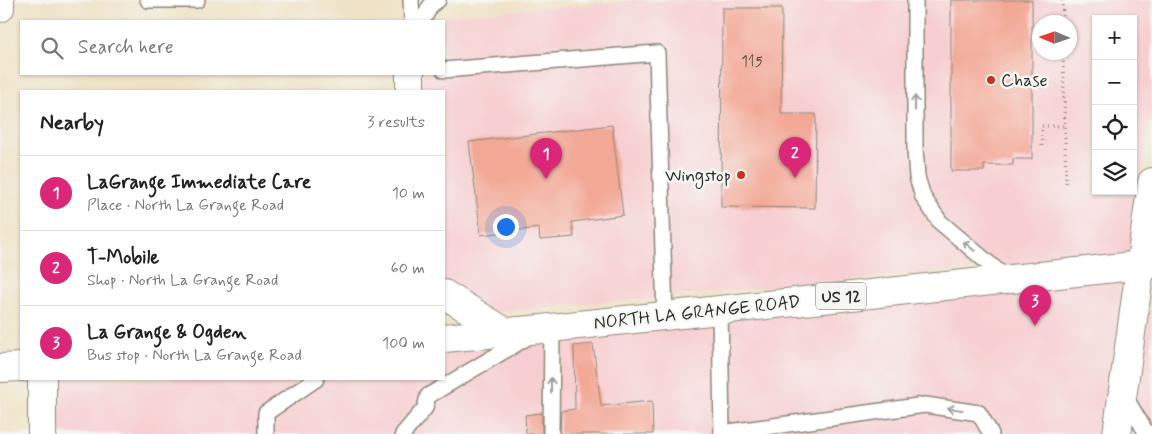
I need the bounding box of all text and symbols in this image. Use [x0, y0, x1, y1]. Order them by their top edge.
north arrow [1032, 15, 1077, 60]
map controls [1092, 15, 1137, 195]
button: + [1092, 15, 1137, 60]
search box [20, 20, 445, 75]
icon: search [38, 34, 66, 62]
text: Search here [78, 35, 174, 60]
house number: 115 [741, 52, 763, 72]
button: − [1092, 60, 1137, 105]
place label: Chase [1001, 69, 1048, 93]
marker: Chase [985, 74, 997, 86]
one-way arrow [910, 96, 920, 112]
button: locate [1092, 105, 1137, 150]
text: Nearby [40, 109, 104, 137]
text: 3 results [367, 112, 425, 133]
pin: 2 [779, 137, 811, 178]
pin: 1 [530, 138, 562, 179]
button: layers [1092, 150, 1137, 195]
place label: Wingstop [665, 164, 731, 189]
marker: Wingstop [735, 169, 747, 181]
text: LaGrange Immediate Care [87, 170, 311, 195]
text: 1 [52, 183, 60, 204]
text: 10 m [392, 183, 425, 204]
text: Place · North La Grange Road [87, 195, 284, 216]
your location [493, 214, 519, 240]
one-way arrow [962, 240, 975, 252]
text: T-Mobile [87, 245, 159, 270]
text: 2 [52, 258, 60, 279]
text: 60 m [391, 258, 425, 279]
text: Shop · North La Grange Road [87, 270, 278, 291]
road number: US 12 [816, 282, 866, 310]
pin: 3 [1019, 285, 1051, 326]
street label: NORTH LA GRANGE ROAD [593, 290, 802, 336]
text: La Grange & Ogden [87, 320, 246, 345]
text: 3 [52, 333, 60, 354]
text: 100 m [382, 333, 425, 354]
text: Bus stop · North La Grange Road [87, 345, 302, 366]
one-way arrow [546, 378, 556, 394]
one-way arrow [947, 404, 963, 414]

